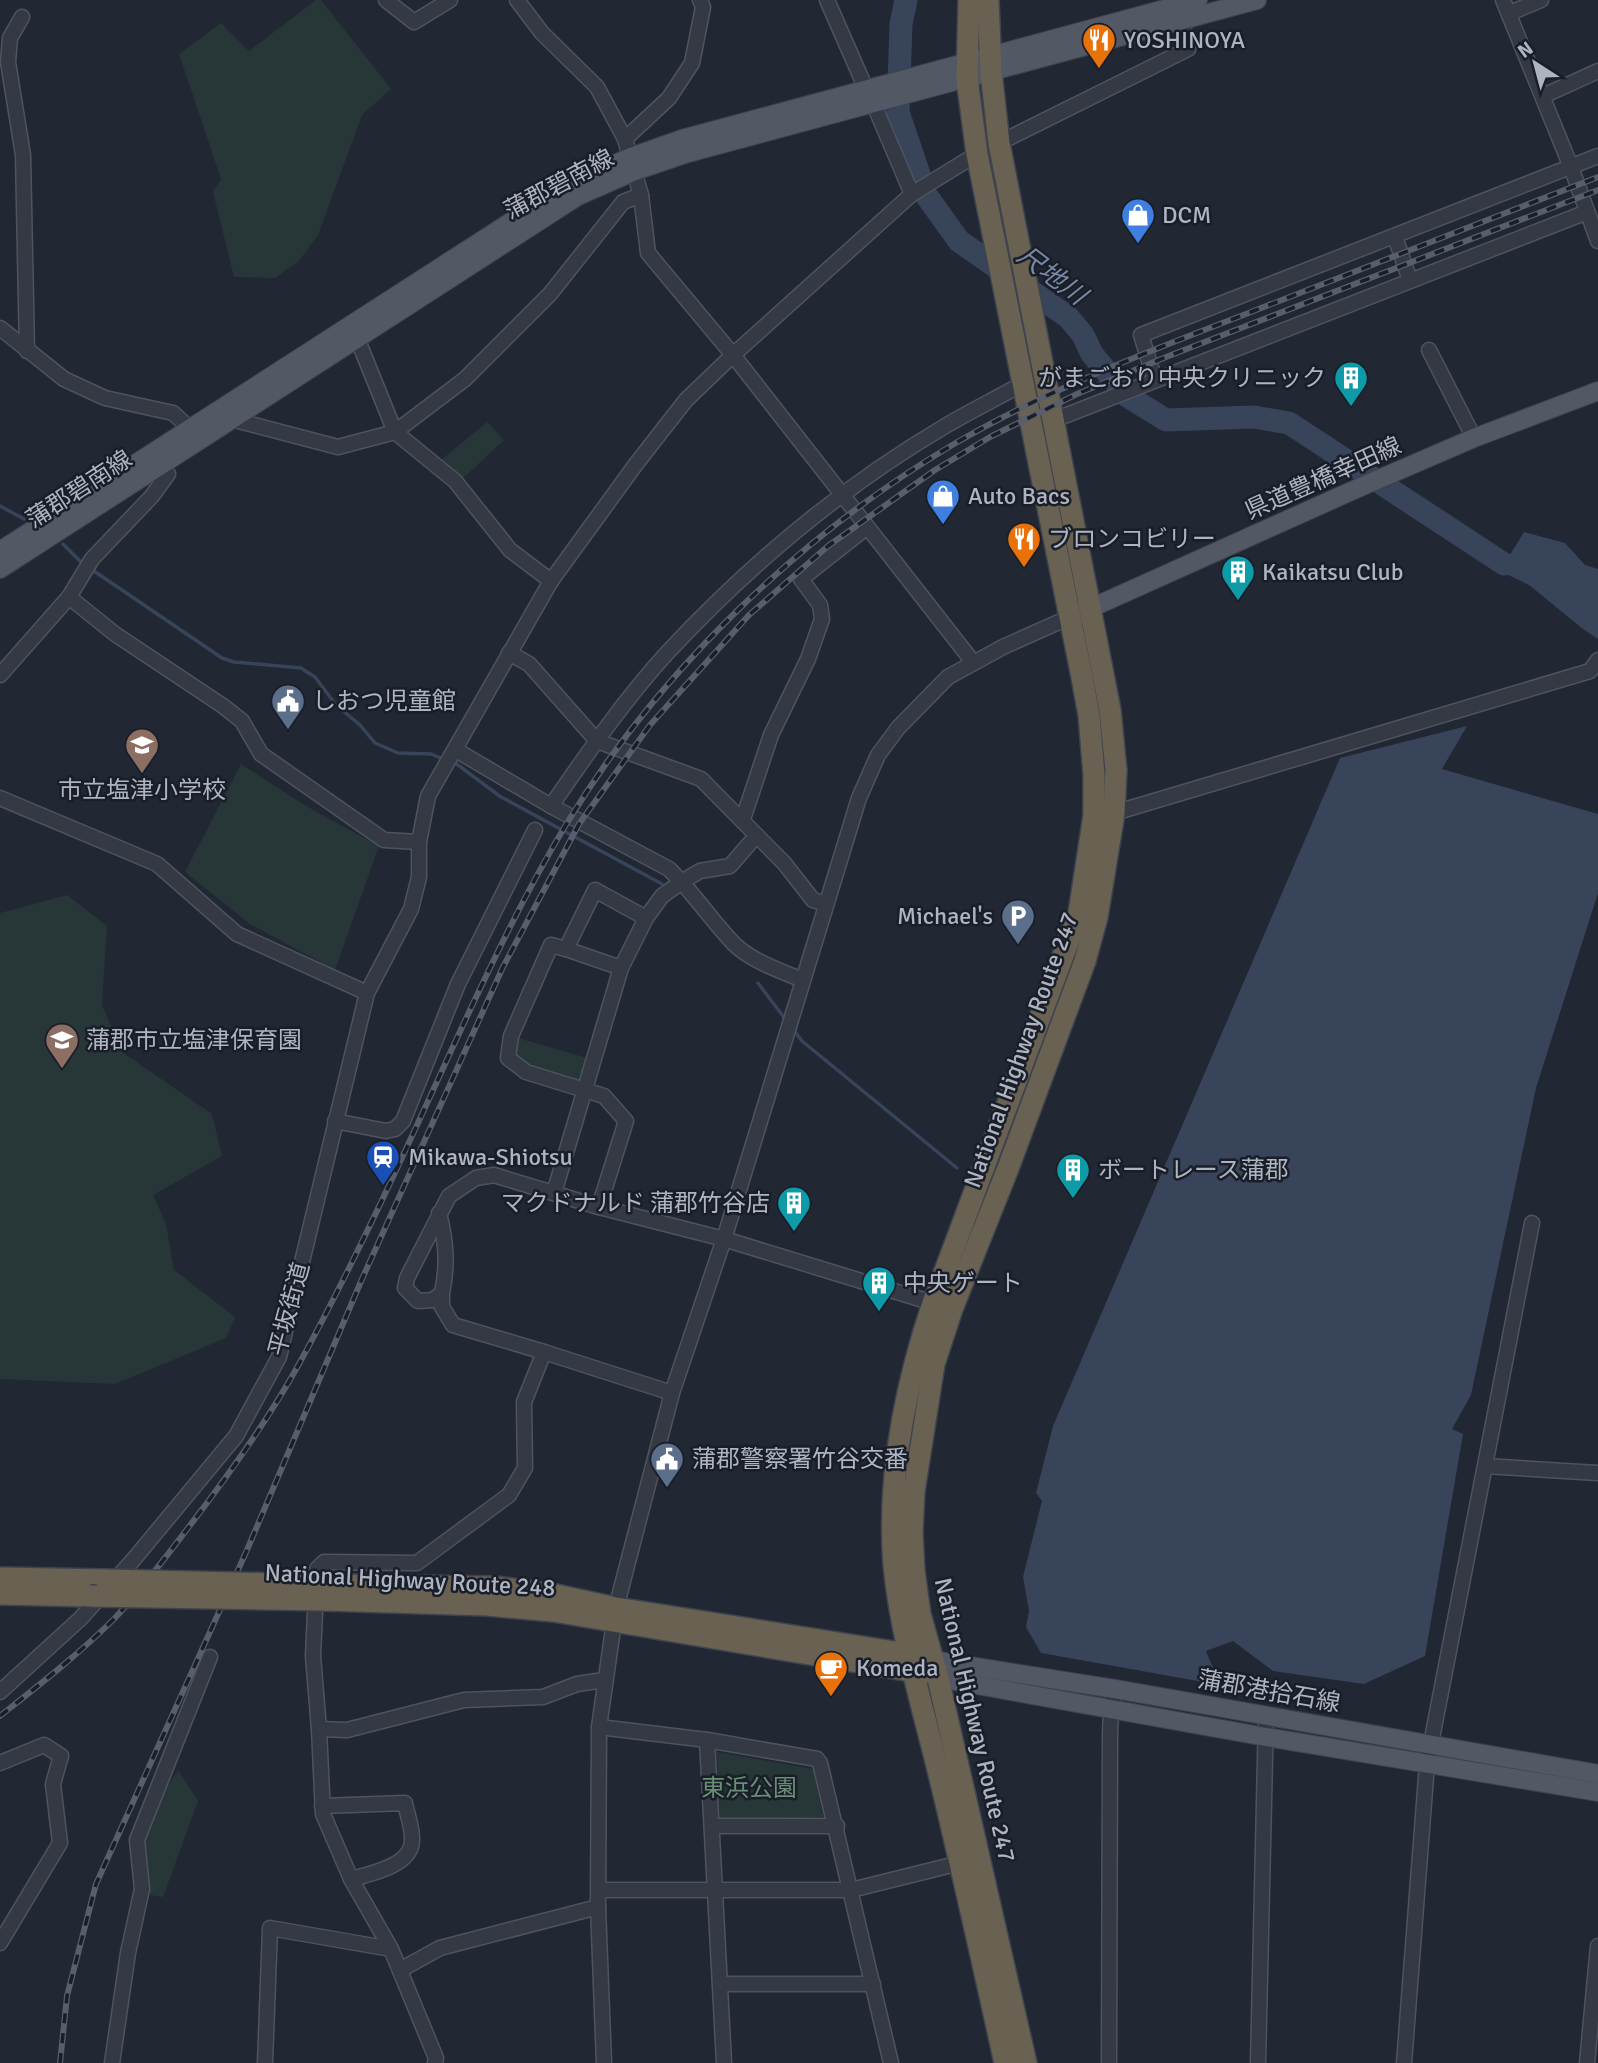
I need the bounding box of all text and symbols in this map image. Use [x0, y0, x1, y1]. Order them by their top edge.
restaurant icon: YOSHINOYA [1080, 21, 1118, 70]
place label: YOSHINOYA [1124, 25, 1245, 55]
north arrow [1500, 28, 1570, 98]
text: N [1513, 36, 1538, 64]
street label: 蒲郡碧南線 [499, 143, 619, 225]
shop icon: DCM [1119, 196, 1157, 245]
place label: DCM [1162, 200, 1211, 230]
water label: 尺地川 [1011, 240, 1095, 314]
building icon: がまごおり中央クリニック [1332, 359, 1370, 408]
place label: がまごおり中央クリニック [1038, 363, 1326, 393]
street label: 県道豊橋幸田線 [1240, 430, 1406, 526]
street label: 蒲郡碧南線 [21, 444, 137, 534]
shop icon: Auto Bacs [924, 477, 962, 526]
place label: Auto Bacs [968, 481, 1070, 511]
restaurant icon: ブロンコビリー [1005, 520, 1043, 569]
place label: ブロンコビリー [1048, 524, 1216, 554]
building icon: Kaikatsu Club [1219, 553, 1257, 602]
place label: Kaikatsu Club [1262, 557, 1403, 587]
public building icon: しおつ児童館 [269, 682, 307, 731]
place label: しおつ児童館 [312, 686, 456, 716]
school or university icon: 市立塩津小学校 [123, 726, 161, 775]
place label: 市立塩津小学校 [58, 775, 226, 805]
parking icon: Michael's [999, 897, 1037, 946]
place label: Michael's [897, 901, 993, 931]
street label: National Highway Route 247 [957, 908, 1085, 1192]
school or university icon: 蒲郡市立塩津保育園 [43, 1021, 81, 1070]
place label: 蒲郡市立塩津保育園 [86, 1025, 302, 1055]
station icon: Mikawa-Shiotsu [364, 1138, 402, 1187]
place label: Mikawa-Shiotsu [408, 1142, 573, 1172]
building icon: ボートレース蒲郡 [1054, 1151, 1092, 1200]
place label: ボートレース蒲郡 [1098, 1155, 1289, 1185]
building icon: マクドナルド 蒲郡竹谷店 [775, 1184, 813, 1233]
place label: マクドナルド 蒲郡竹谷店 [501, 1188, 770, 1218]
street label: 平坂街道 [262, 1259, 316, 1359]
building icon: 中央ゲート [860, 1264, 898, 1313]
place label: 中央ゲート [903, 1268, 1023, 1298]
public building icon: 蒲郡警察署竹谷交番 [648, 1440, 686, 1489]
place label: 蒲郡警察署竹谷交番 [692, 1444, 908, 1474]
street label: National Highway Route 248 [264, 1557, 556, 1603]
street label: National Highway Route 247 [928, 1575, 1022, 1865]
cafe icon: Komeda [812, 1649, 850, 1698]
place label: Komeda [856, 1653, 938, 1683]
street label: 蒲郡港拾石線 [1195, 1664, 1343, 1718]
park label: 東浜公園 [701, 1773, 797, 1803]

